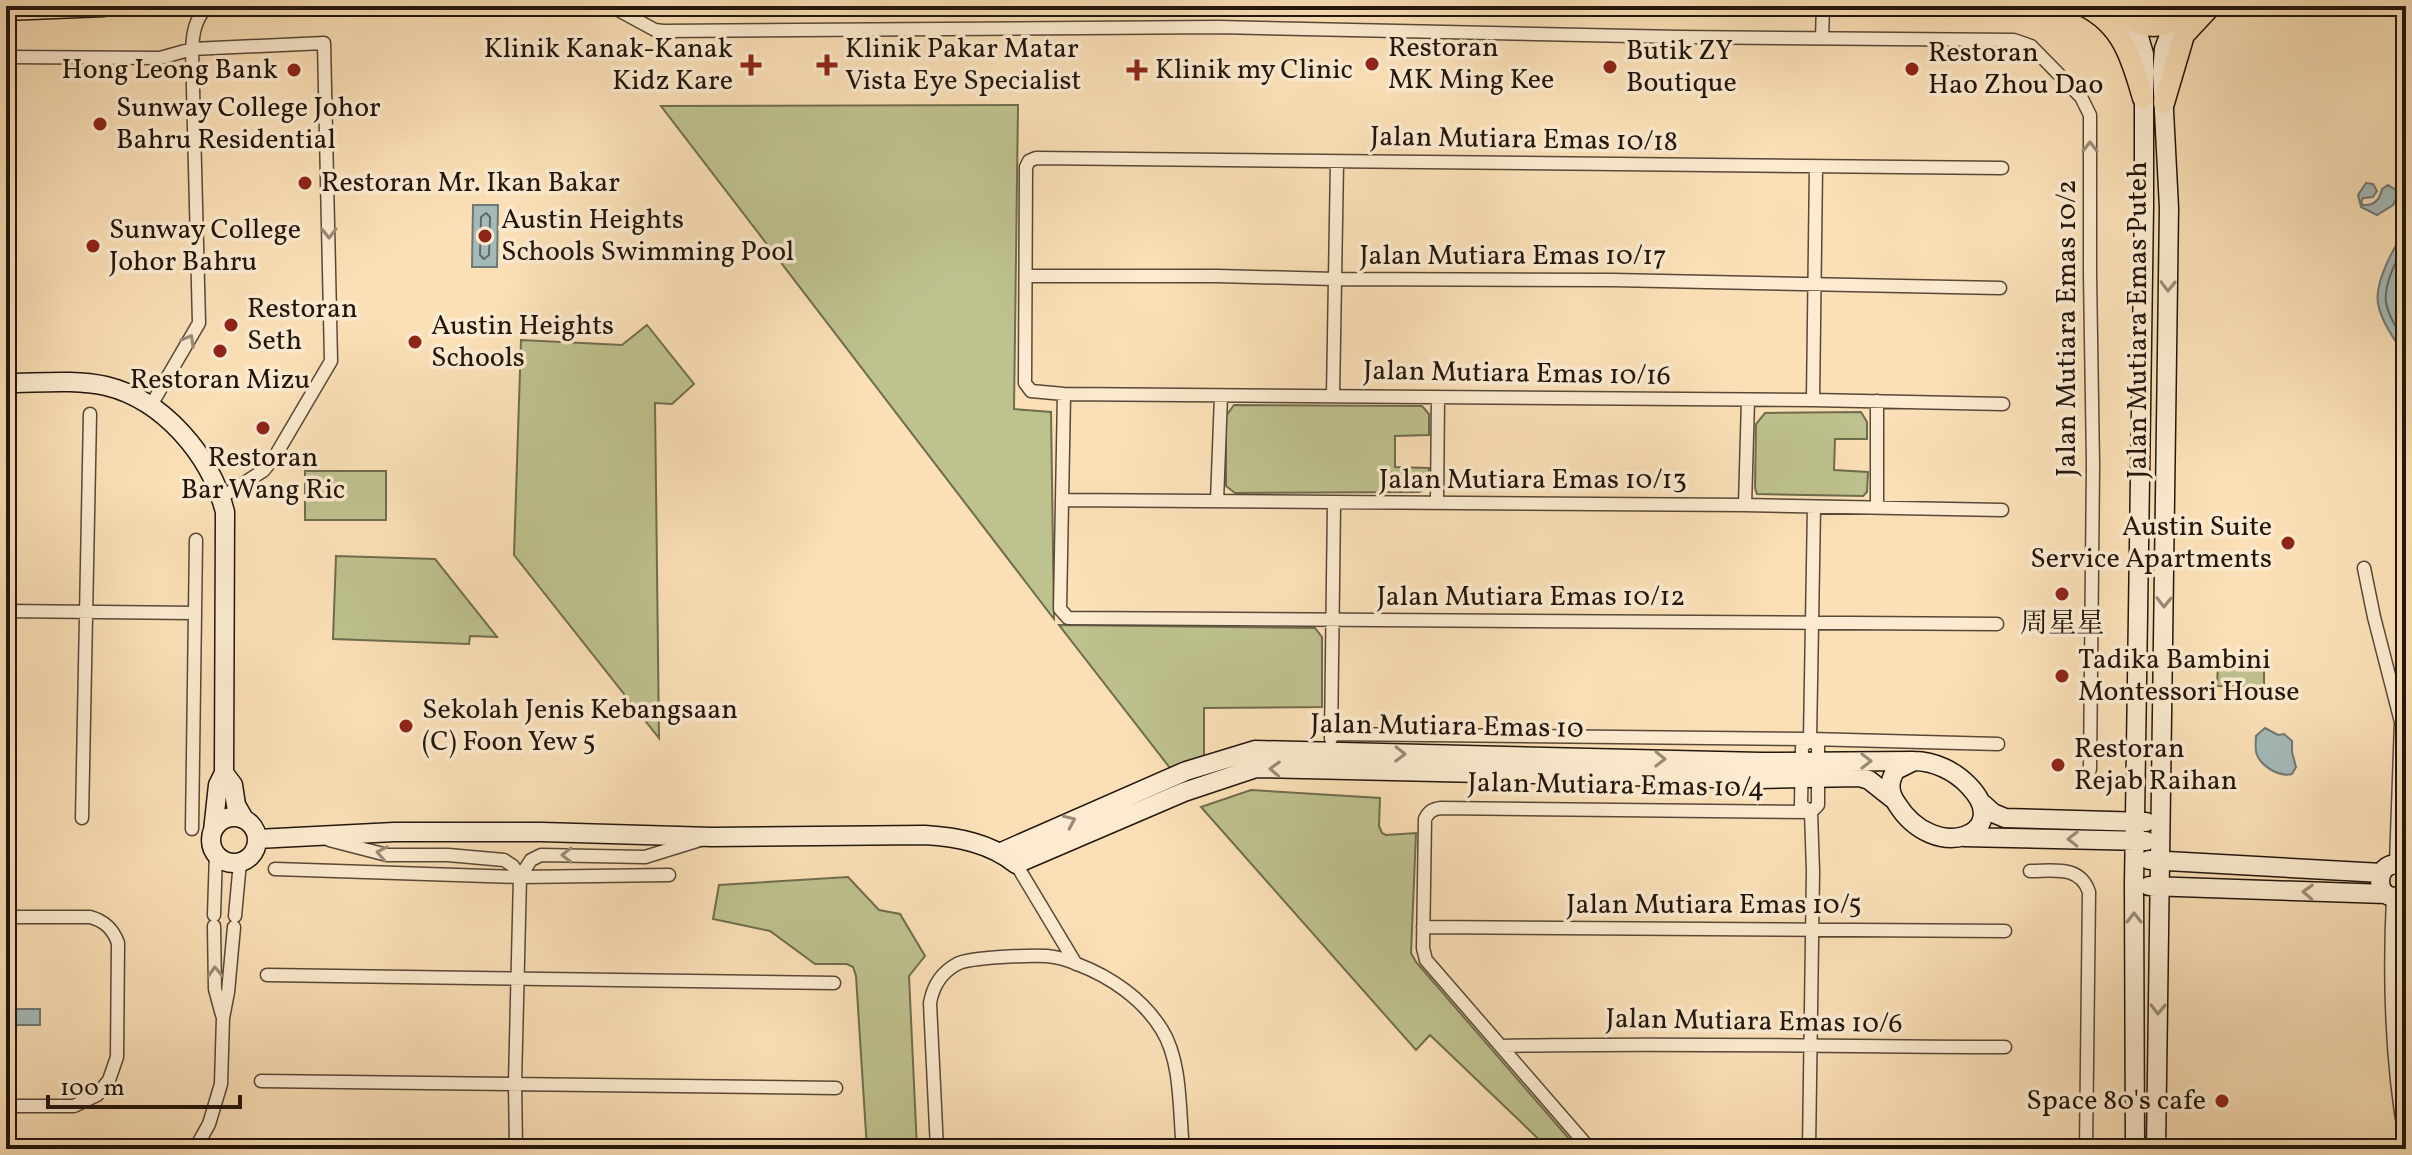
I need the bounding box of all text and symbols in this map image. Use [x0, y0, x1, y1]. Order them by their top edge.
place label: Restoran MK Ming Kee [1388, 29, 1554, 100]
place label: Klinik Kanak-Kanak Kidz Kare [484, 30, 733, 101]
place label: Klinik Pakar Matar Vista Eye Specialist [845, 30, 1081, 101]
place label: Butik ZY Boutique [1626, 32, 1737, 103]
place label: Restoran Hao Zhou Dao [1928, 34, 2103, 105]
place label: Hong Leong Bank [62, 51, 278, 90]
place label: Klinik my Clinic [1155, 51, 1353, 90]
marker: Klinik Kanak-Kanak Kidz Kare [740, 54, 762, 76]
marker: Klinik Pakar Matar Vista Eye Specialist [816, 54, 838, 76]
marker: Restoran MK Ming Kee [1363, 55, 1381, 73]
marker: Butik ZY Boutique [1601, 58, 1619, 76]
marker: Klinik my Clinic [1126, 59, 1148, 81]
marker: Restoran Hao Zhou Dao [1903, 60, 1921, 78]
marker: Hong Leong Bank [285, 61, 303, 79]
place label: Sunway College Johor Bahru Residential [116, 89, 381, 160]
marker: Sunway College Johor Bahru Residential [91, 115, 109, 133]
street label: Jalan Mutiara Emas 10/18 [1370, 118, 1678, 162]
one-way arrow [2081, 140, 2099, 153]
street label: Jalan Mutiara Emas Puteh [2119, 161, 2158, 479]
place label: Restoran Mr. Ikan Bakar [321, 164, 620, 203]
marker: Restoran Mr. Ikan Bakar [296, 174, 314, 192]
street label: Jalan Mutiara Emas 10/2 [2048, 179, 2087, 477]
place label: Austin Heights Schools Swimming Pool [501, 201, 794, 272]
place label: Sunway College Johor Bahru [109, 211, 301, 282]
one-way arrow [320, 227, 337, 240]
marker: Austin Heights Schools Swimming Pool [476, 227, 494, 245]
marker: Sunway College Johor Bahru [84, 237, 102, 255]
street label: Jalan Mutiara Emas 10/17 [1359, 237, 1667, 276]
one-way arrow [2159, 280, 2177, 293]
place label: Restoran Seth [247, 290, 358, 361]
place label: Austin Heights Schools [431, 307, 614, 378]
marker: Restoran Seth [222, 316, 240, 334]
marker: Austin Heights Schools [406, 333, 424, 351]
one-way arrow [180, 334, 195, 348]
marker: Restoran Mizu [211, 342, 229, 360]
street label: Jalan Mutiara Emas 10/16 [1363, 352, 1671, 396]
place label: Restoran Mizu [130, 361, 310, 400]
marker: Restoran Bar Wang Ric [254, 419, 272, 437]
place label: Restoran Bar Wang Ric [181, 439, 345, 510]
street label: Jalan Mutiara Emas 10/13 [1379, 461, 1687, 500]
place label: Austin Suite Service Apartments [2030, 508, 2272, 579]
marker: Austin Suite Service Apartments [2279, 534, 2297, 552]
street label: Jalan Mutiara Emas 10/12 [1377, 578, 1685, 617]
marker: 周星星 [2053, 585, 2071, 603]
one-way arrow [2155, 596, 2172, 609]
place label: 周星星 [2020, 605, 2104, 644]
place label: Tadika Bambini Montessori House [2078, 641, 2300, 712]
marker: Tadika Bambini Montessori House [2053, 667, 2071, 685]
place label: Sekolah Jenis Kebangsaan (C) Foon Yew 5 [422, 691, 738, 762]
street label: Jalan Mutiara Emas 10 [1310, 705, 1584, 749]
marker: Sekolah Jenis Kebangsaan (C) Foon Yew 5 [397, 717, 415, 735]
place label: Restoran Rejab Raihan [2074, 730, 2238, 801]
one-way arrow [1394, 745, 1407, 763]
one-way arrow [1654, 751, 1667, 768]
one-way arrow [1860, 752, 1873, 770]
marker: Restoran Rejab Raihan [2049, 756, 2067, 774]
one-way arrow [1268, 760, 1281, 777]
street label: Jalan Mutiara Emas 10/4 [1467, 764, 1765, 808]
one-way arrow [1062, 815, 1076, 831]
one-way arrow [2066, 830, 2079, 848]
one-way arrow [375, 845, 388, 862]
one-way arrow [560, 846, 573, 864]
one-way arrow [2301, 883, 2314, 900]
street label: Jalan Mutiara Emas 10/5 [1566, 886, 1862, 925]
one-way arrow [2125, 911, 2143, 924]
one-way arrow [206, 965, 224, 978]
street label: Jalan Mutiara Emas 10/6 [1605, 1000, 1903, 1044]
one-way arrow [2149, 1003, 2167, 1016]
scale bar [48, 1059, 240, 1109]
text: 100 m [60, 1072, 125, 1106]
place label: Space 80's cafe [2026, 1082, 2206, 1121]
marker: Space 80's cafe [2213, 1092, 2231, 1110]

